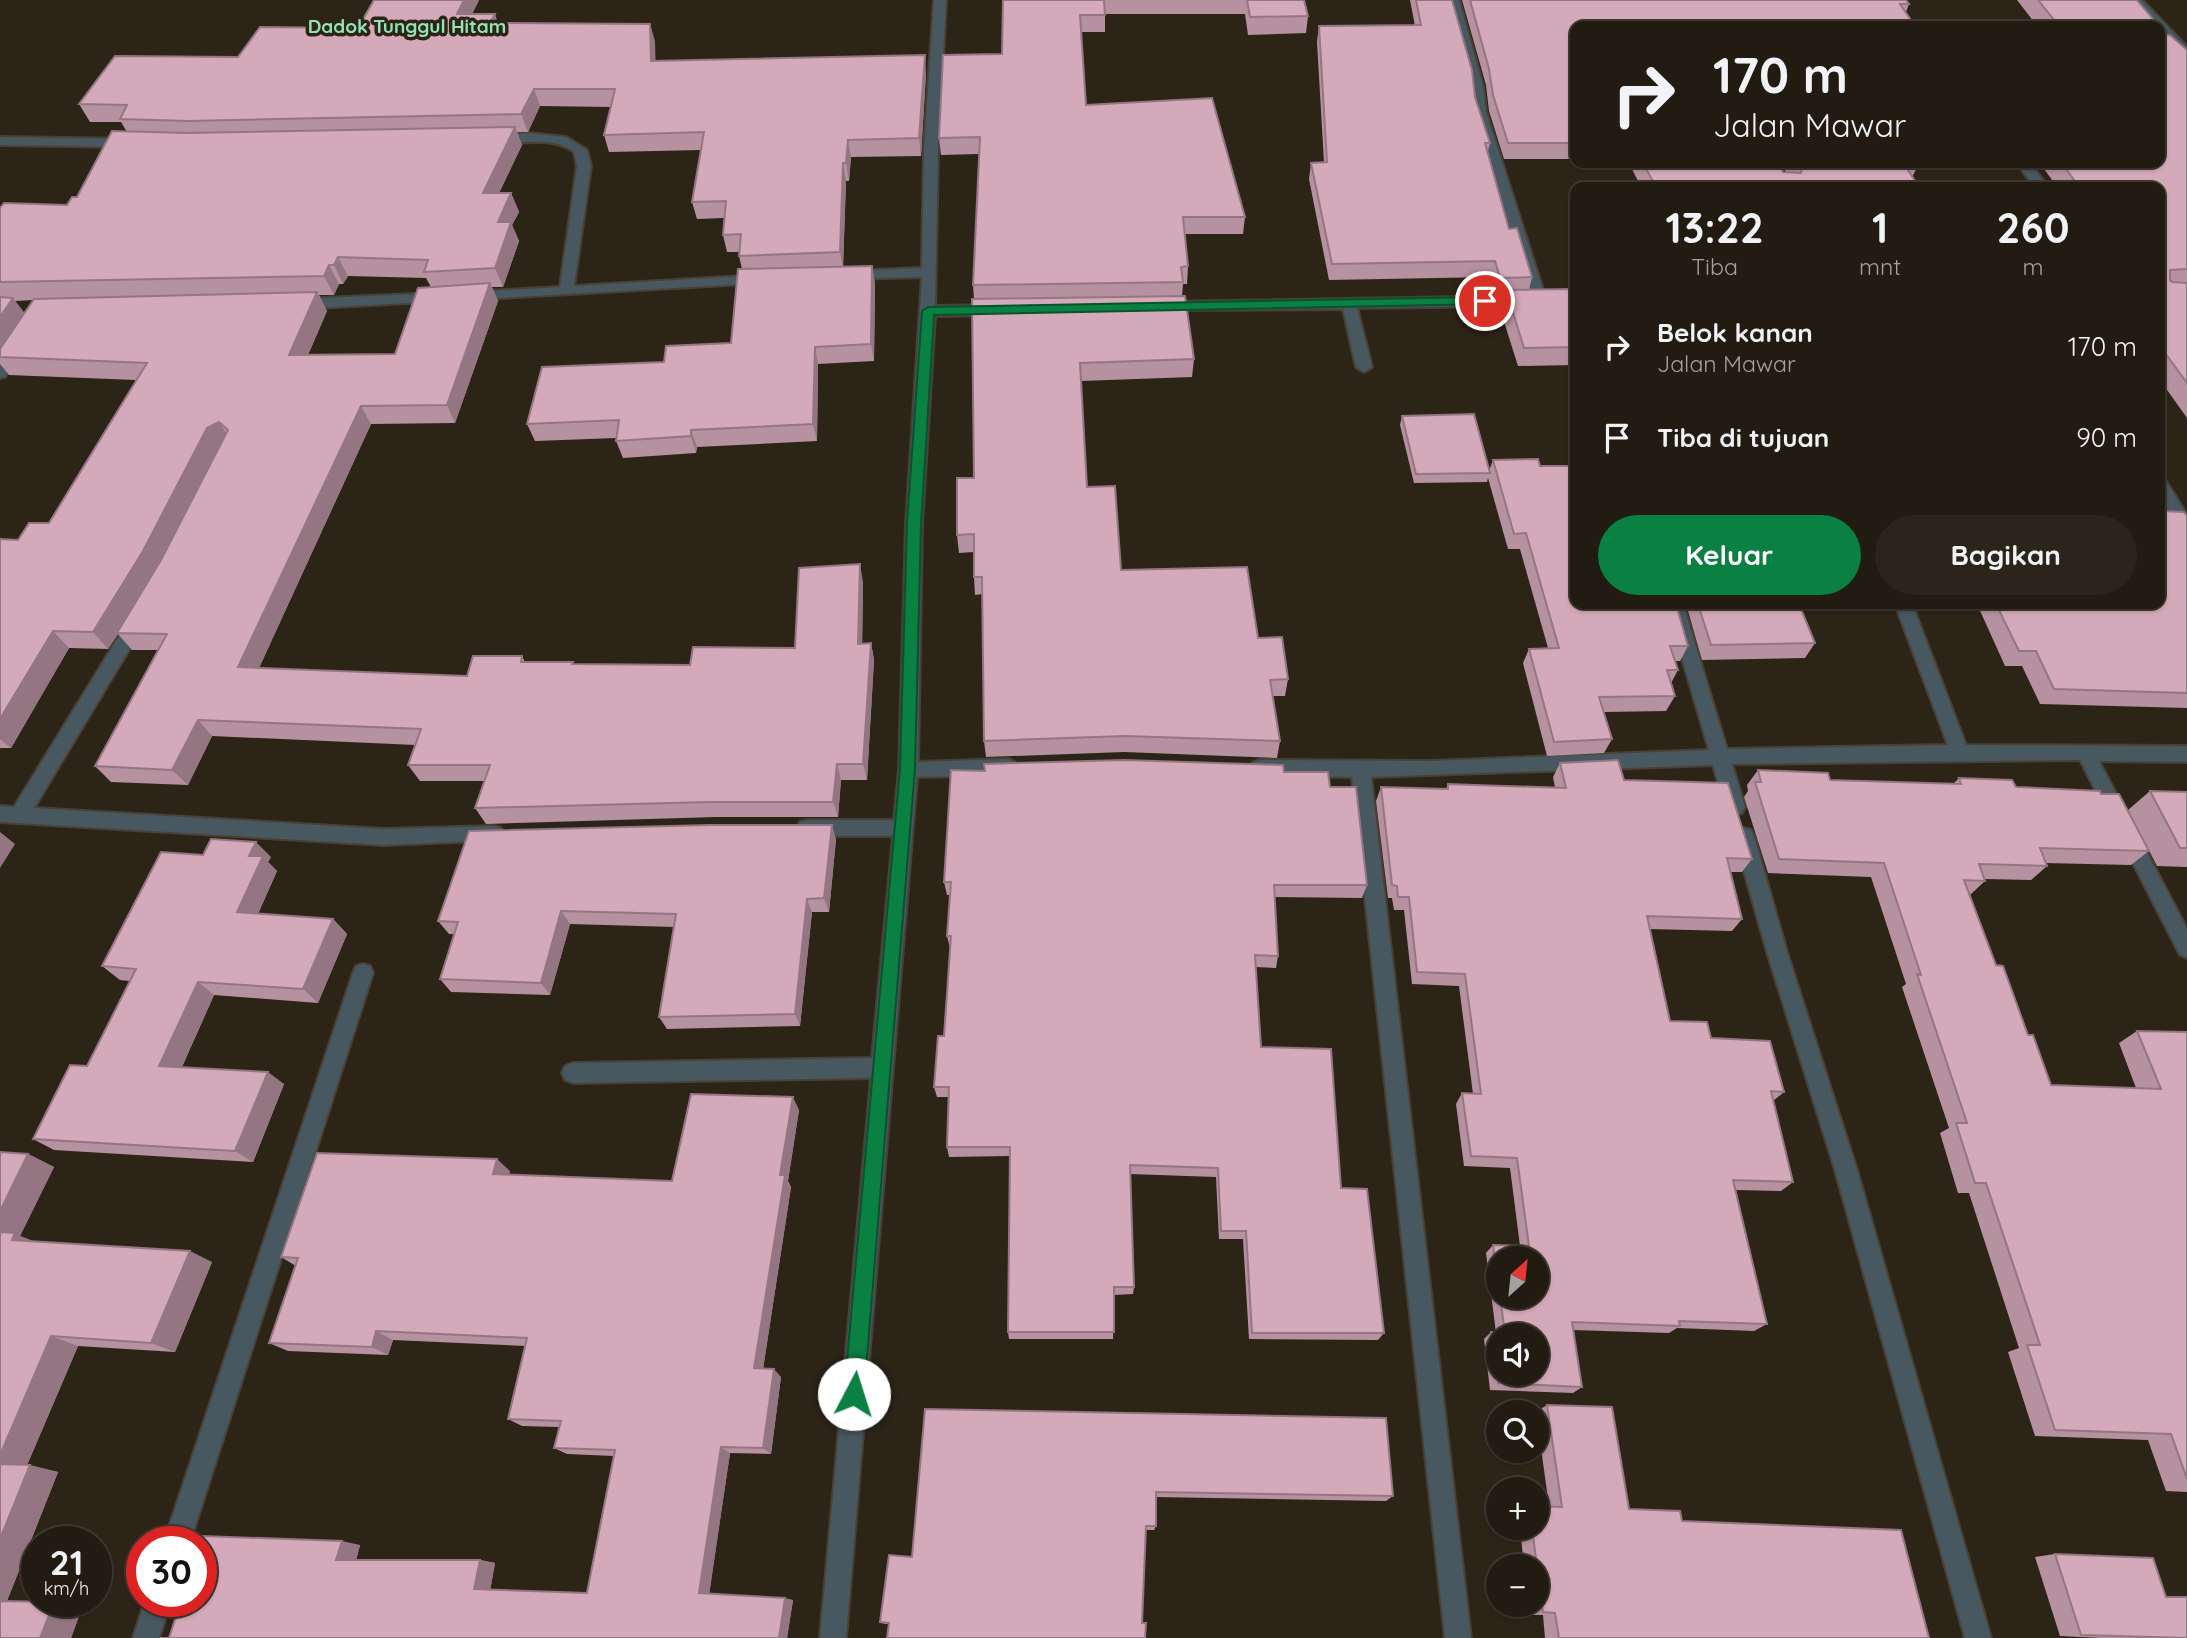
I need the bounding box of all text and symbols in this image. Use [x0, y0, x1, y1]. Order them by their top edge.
district label: Dadok Tunggul Hitam [308, 14, 506, 38]
text: 170 m [1713, 44, 1848, 105]
icon: right [1598, 49, 1689, 140]
text: Jalan Mawar [1713, 105, 1906, 145]
text: 13:22 [1665, 201, 1764, 254]
text: 1 [1872, 201, 1888, 254]
text: 260 [1997, 201, 2070, 254]
text: Tiba [1691, 252, 1738, 281]
text: mnt [1859, 252, 1901, 281]
text: m [2023, 252, 2044, 281]
pin [1455, 271, 1515, 331]
icon: arrive [1466, 282, 1504, 320]
text: Belok kanan [1657, 316, 1813, 349]
icon: right [1598, 328, 1636, 366]
text: 170 m [2068, 330, 2137, 363]
text: Jalan Mawar [1657, 349, 1796, 378]
icon: arrive [1598, 419, 1636, 457]
text: Tiba di tujuan [1657, 421, 1829, 454]
text: 90 m [2076, 421, 2137, 454]
button: Keluar [1598, 515, 1861, 595]
button: Bagikan [1875, 515, 2137, 595]
north arrow [1486, 1246, 1549, 1309]
map controls [1486, 1246, 1549, 1617]
button: sound [1486, 1323, 1549, 1386]
position arrow [817, 1357, 891, 1431]
button: search [1486, 1400, 1549, 1463]
button: + [1486, 1477, 1549, 1540]
speed limit sign: 30 [126, 1526, 217, 1617]
text: 21 [50, 1540, 83, 1584]
button: − [1486, 1554, 1549, 1617]
text: km/h [44, 1577, 89, 1600]

